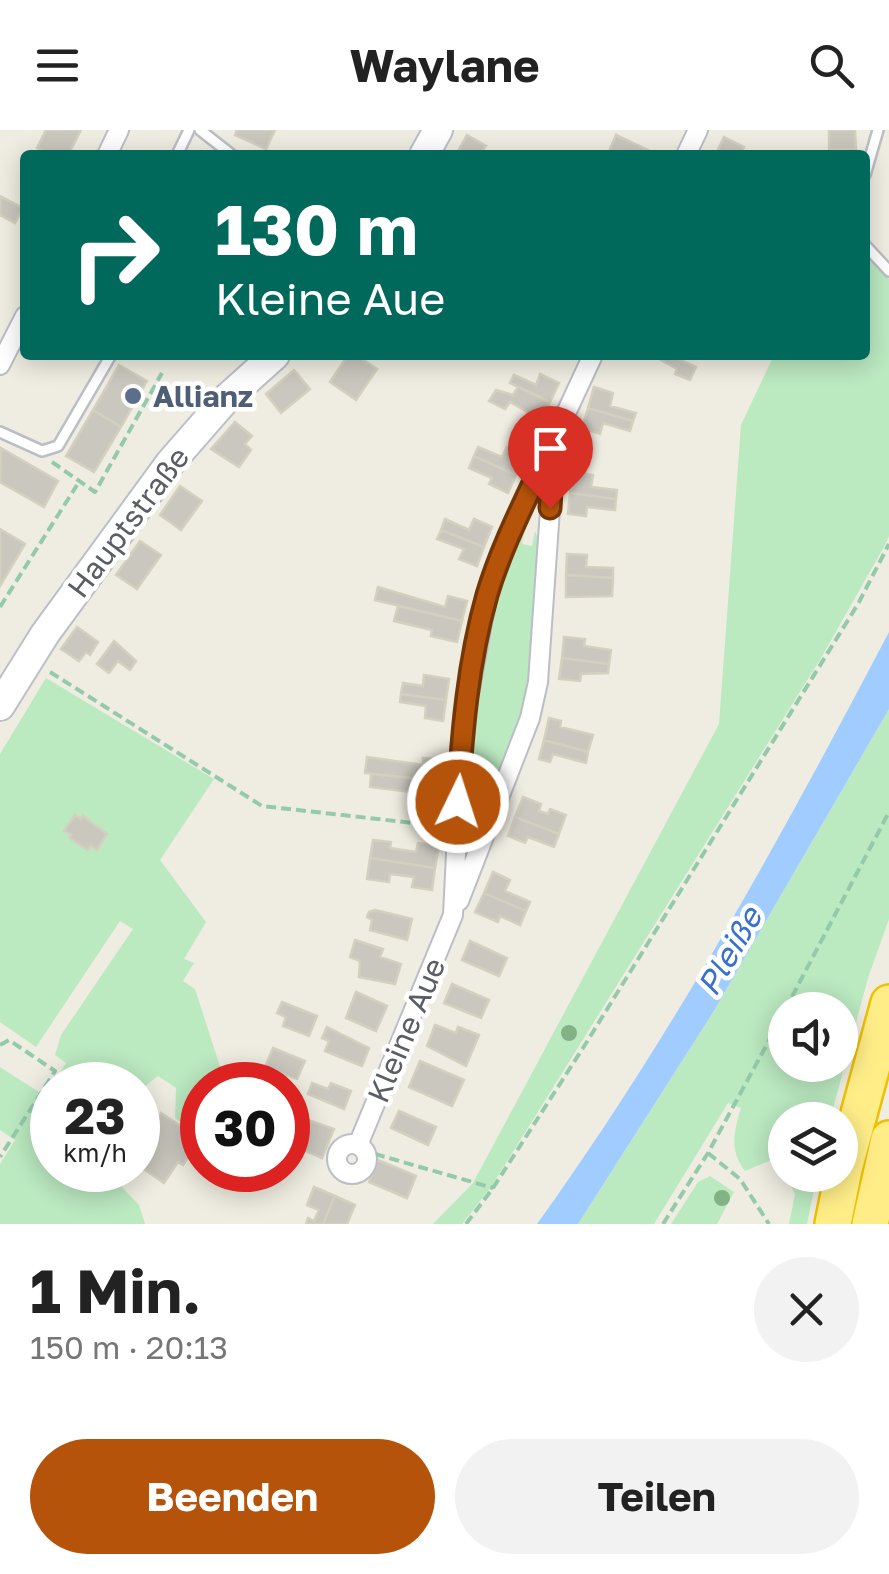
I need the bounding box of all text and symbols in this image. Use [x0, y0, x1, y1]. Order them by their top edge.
icon: menu [30, 38, 85, 93]
text: Waylane [349, 38, 540, 92]
icon: search [804, 38, 859, 93]
text: 130 m [215, 186, 418, 270]
icon: right [50, 190, 180, 320]
text: Kleine Aue [215, 271, 445, 325]
place label: Allianz [153, 378, 253, 414]
marker: Allianz [122, 385, 144, 407]
pin [508, 406, 593, 509]
icon: arrive [523, 421, 578, 476]
street label: Hauptstraße [60, 440, 196, 604]
position arrow [406, 750, 510, 854]
water label: Pleiße [689, 898, 770, 1002]
street label: Kleine Aue [359, 952, 453, 1108]
map controls [768, 992, 858, 1192]
button: sound [768, 992, 858, 1082]
speed limit sign: 30 [180, 1062, 310, 1192]
text: 23 [64, 1085, 125, 1145]
button: layers [768, 1102, 858, 1192]
text: km/h [63, 1137, 127, 1168]
text: 1 Min. [30, 1254, 201, 1326]
button: close [754, 1257, 859, 1362]
text: 150 m · 20:13 [30, 1328, 228, 1366]
button: Beenden [30, 1439, 435, 1554]
button: Teilen [455, 1439, 859, 1554]

